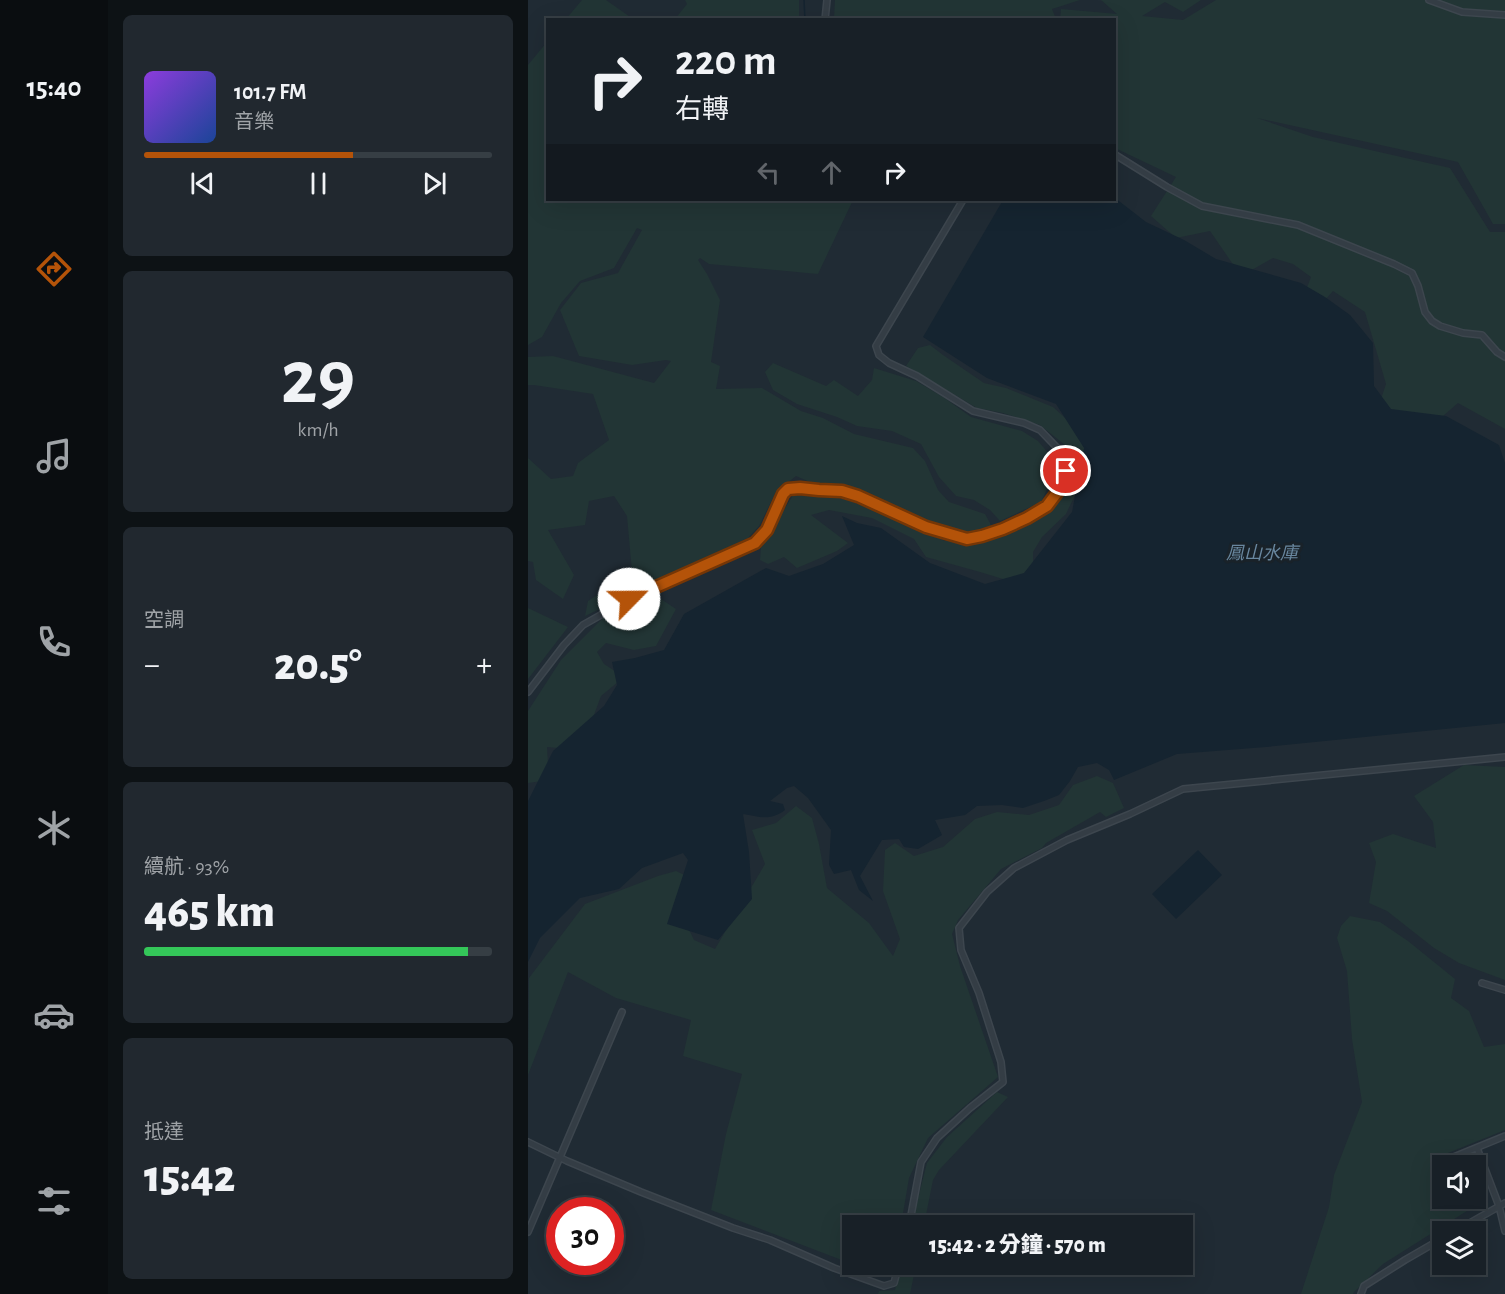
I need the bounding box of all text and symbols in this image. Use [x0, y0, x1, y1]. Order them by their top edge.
text: 220 m [675, 40, 777, 82]
icon: right [576, 42, 654, 120]
text: 15:40 [26, 74, 82, 101]
text: 101.7 FM [234, 81, 307, 103]
text: 右轉 [675, 96, 729, 123]
text: 音樂 [234, 112, 274, 132]
icon: left [752, 156, 785, 189]
icon: ahead [815, 156, 848, 189]
icon: right [878, 156, 911, 189]
icon: previous [186, 167, 219, 200]
icon: pause [302, 167, 335, 200]
icon: next [418, 167, 451, 200]
icon: directions [33, 248, 75, 290]
text: 29 [281, 340, 355, 418]
text: km/h [297, 420, 339, 440]
icon: music [33, 435, 75, 477]
pin [1040, 445, 1091, 496]
icon: arrive [1049, 454, 1082, 487]
water label: 鳳山水庫 [1226, 543, 1301, 563]
position arrow [597, 567, 661, 631]
text: 空調 [144, 610, 184, 630]
icon: phone [33, 621, 75, 663]
text: 20.5° [274, 643, 362, 688]
text: − [144, 649, 160, 682]
text: + [476, 649, 492, 682]
icon: climate [33, 807, 75, 849]
text: 續航 · 93% [144, 857, 229, 877]
text: 465 km [144, 890, 275, 935]
icon: car [33, 994, 75, 1036]
text: 抵達 [144, 1122, 184, 1142]
text: 15:42 [144, 1155, 235, 1200]
map controls [1432, 1155, 1486, 1275]
button: sound [1432, 1155, 1486, 1209]
icon: filters [33, 1180, 75, 1222]
speed limit sign: 30 [546, 1197, 624, 1275]
button: layers [1432, 1221, 1486, 1275]
text: 15:42 · 2 分鐘 · 570 m [929, 1234, 1106, 1256]

